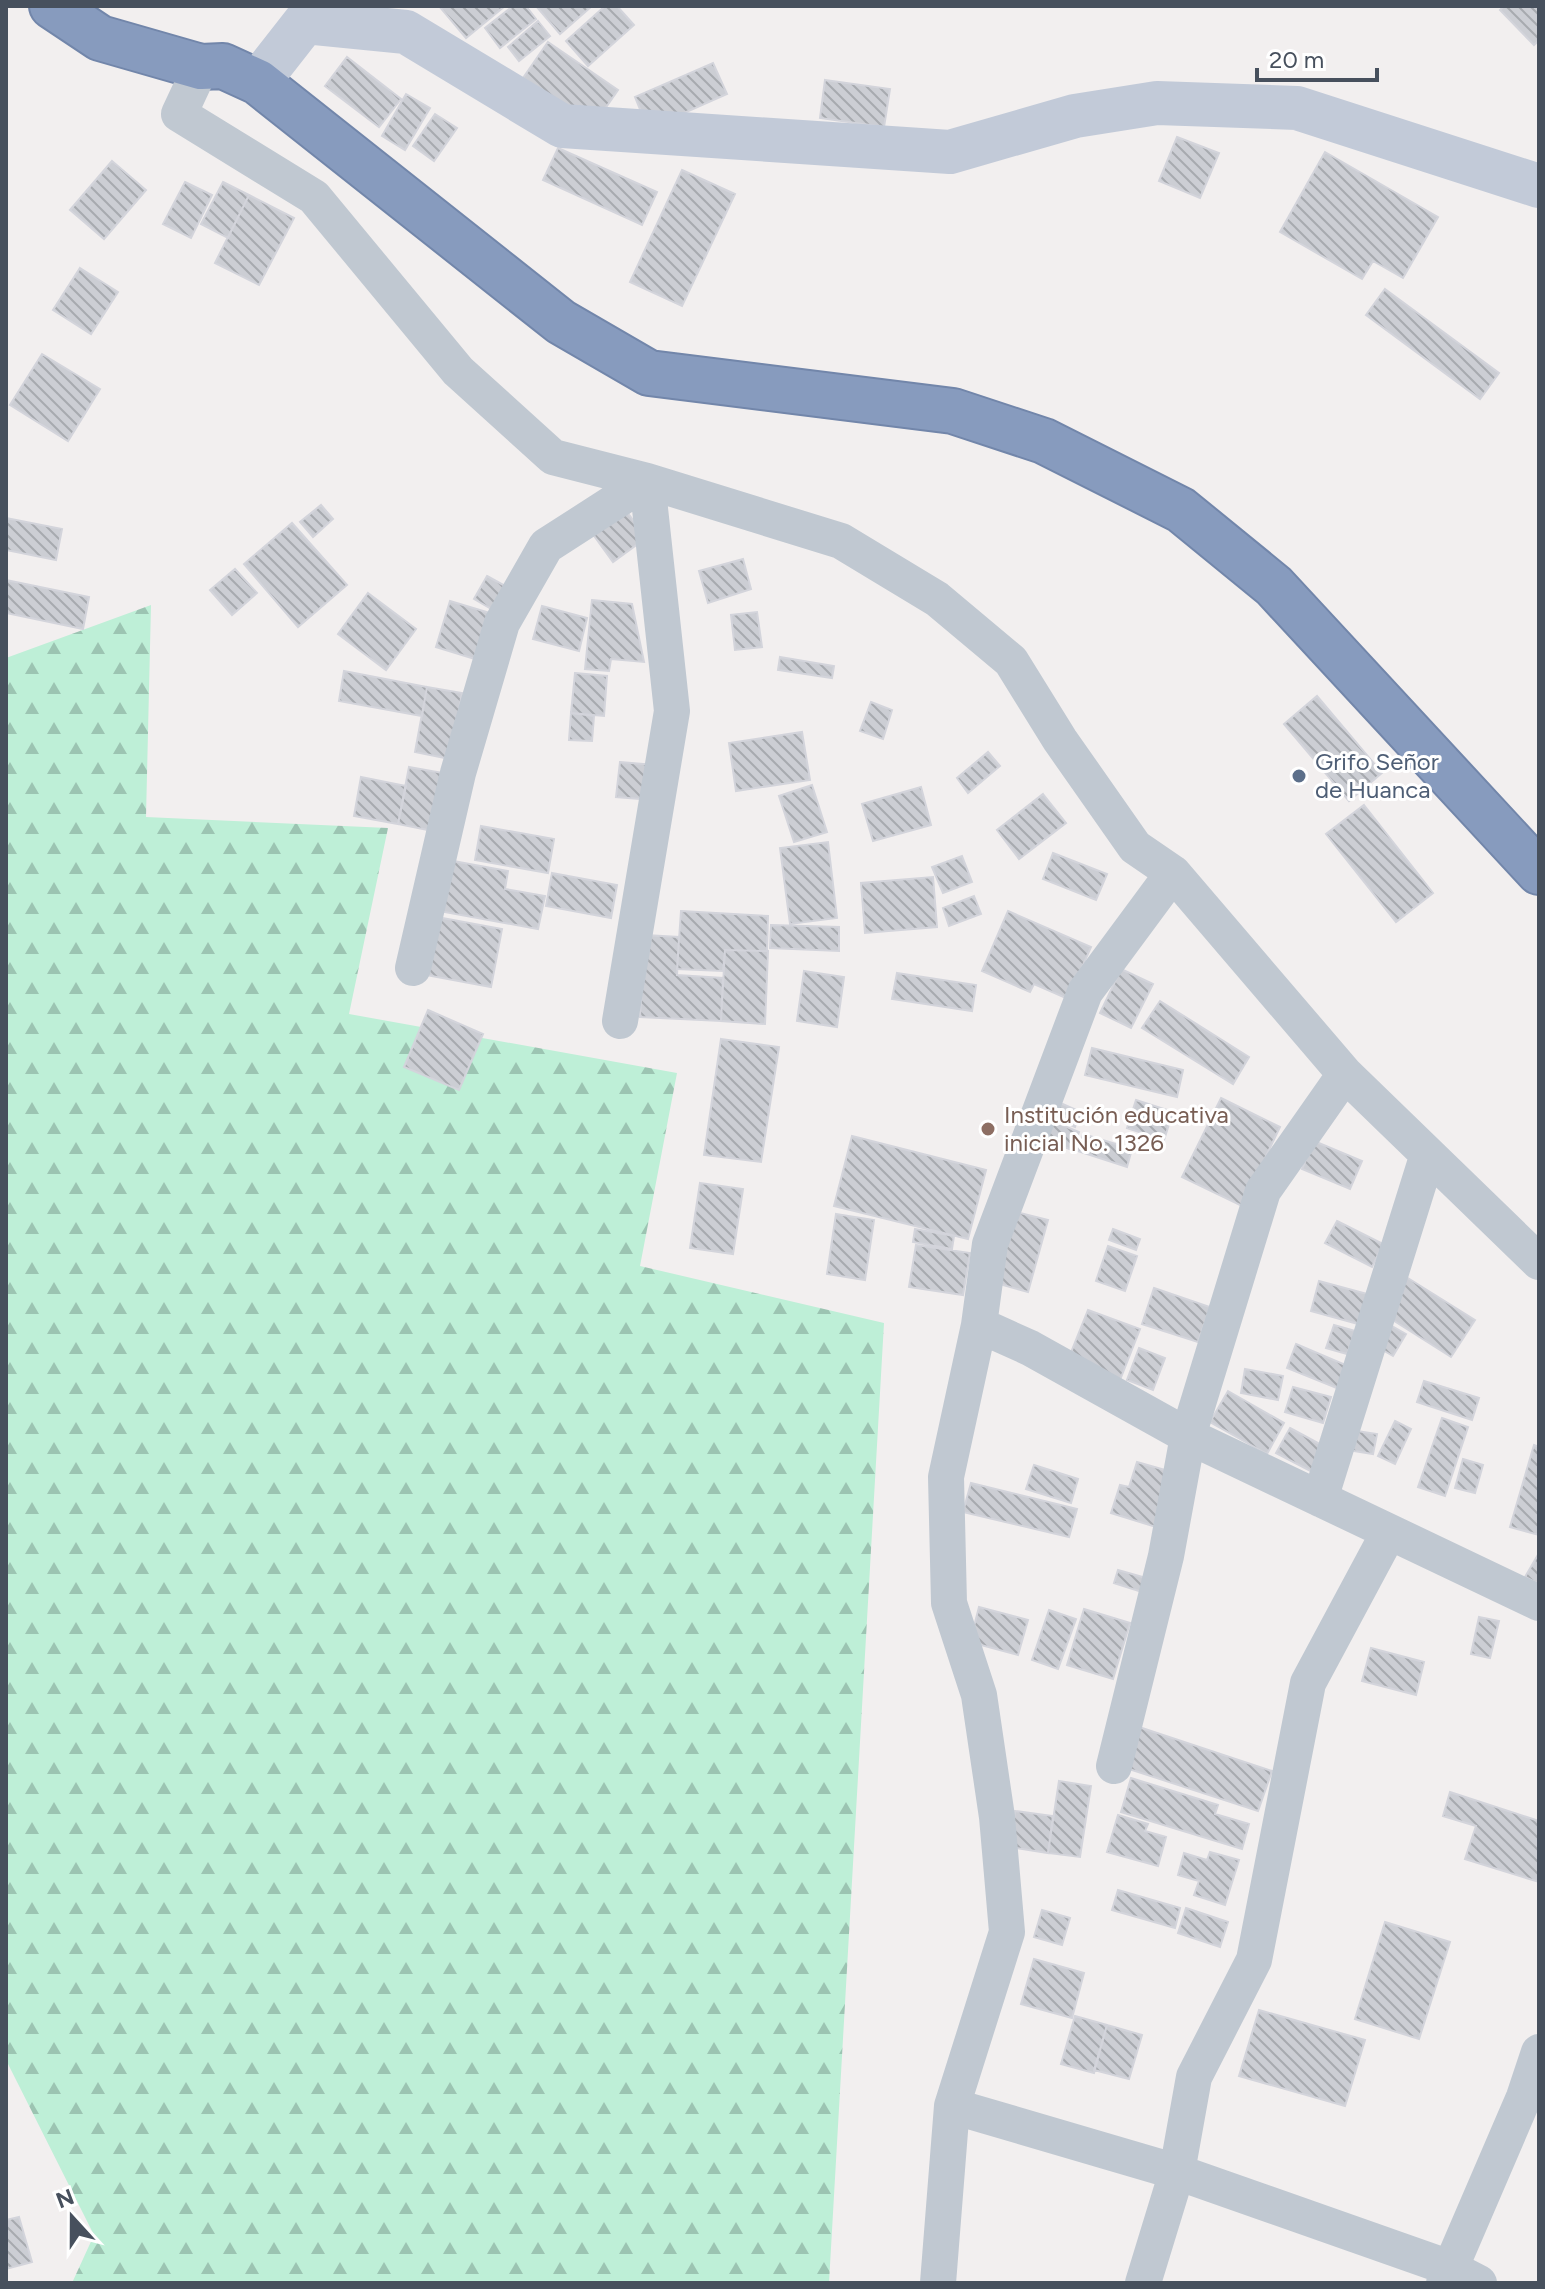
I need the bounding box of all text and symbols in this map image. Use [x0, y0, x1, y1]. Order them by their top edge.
scale bar [1257, 32, 1377, 82]
text: 20 m [1269, 45, 1324, 74]
place label: Grifo Señor de Huanca [1315, 747, 1439, 804]
marker: Grifo Señor de Huanca [1290, 767, 1308, 785]
place label: Institución educativa inicial No. 1326 [1004, 1100, 1229, 1157]
marker: Institución educativa inicial No. 1326 [979, 1120, 997, 1138]
north arrow [32, 2177, 112, 2257]
text: N [52, 2183, 78, 2214]

